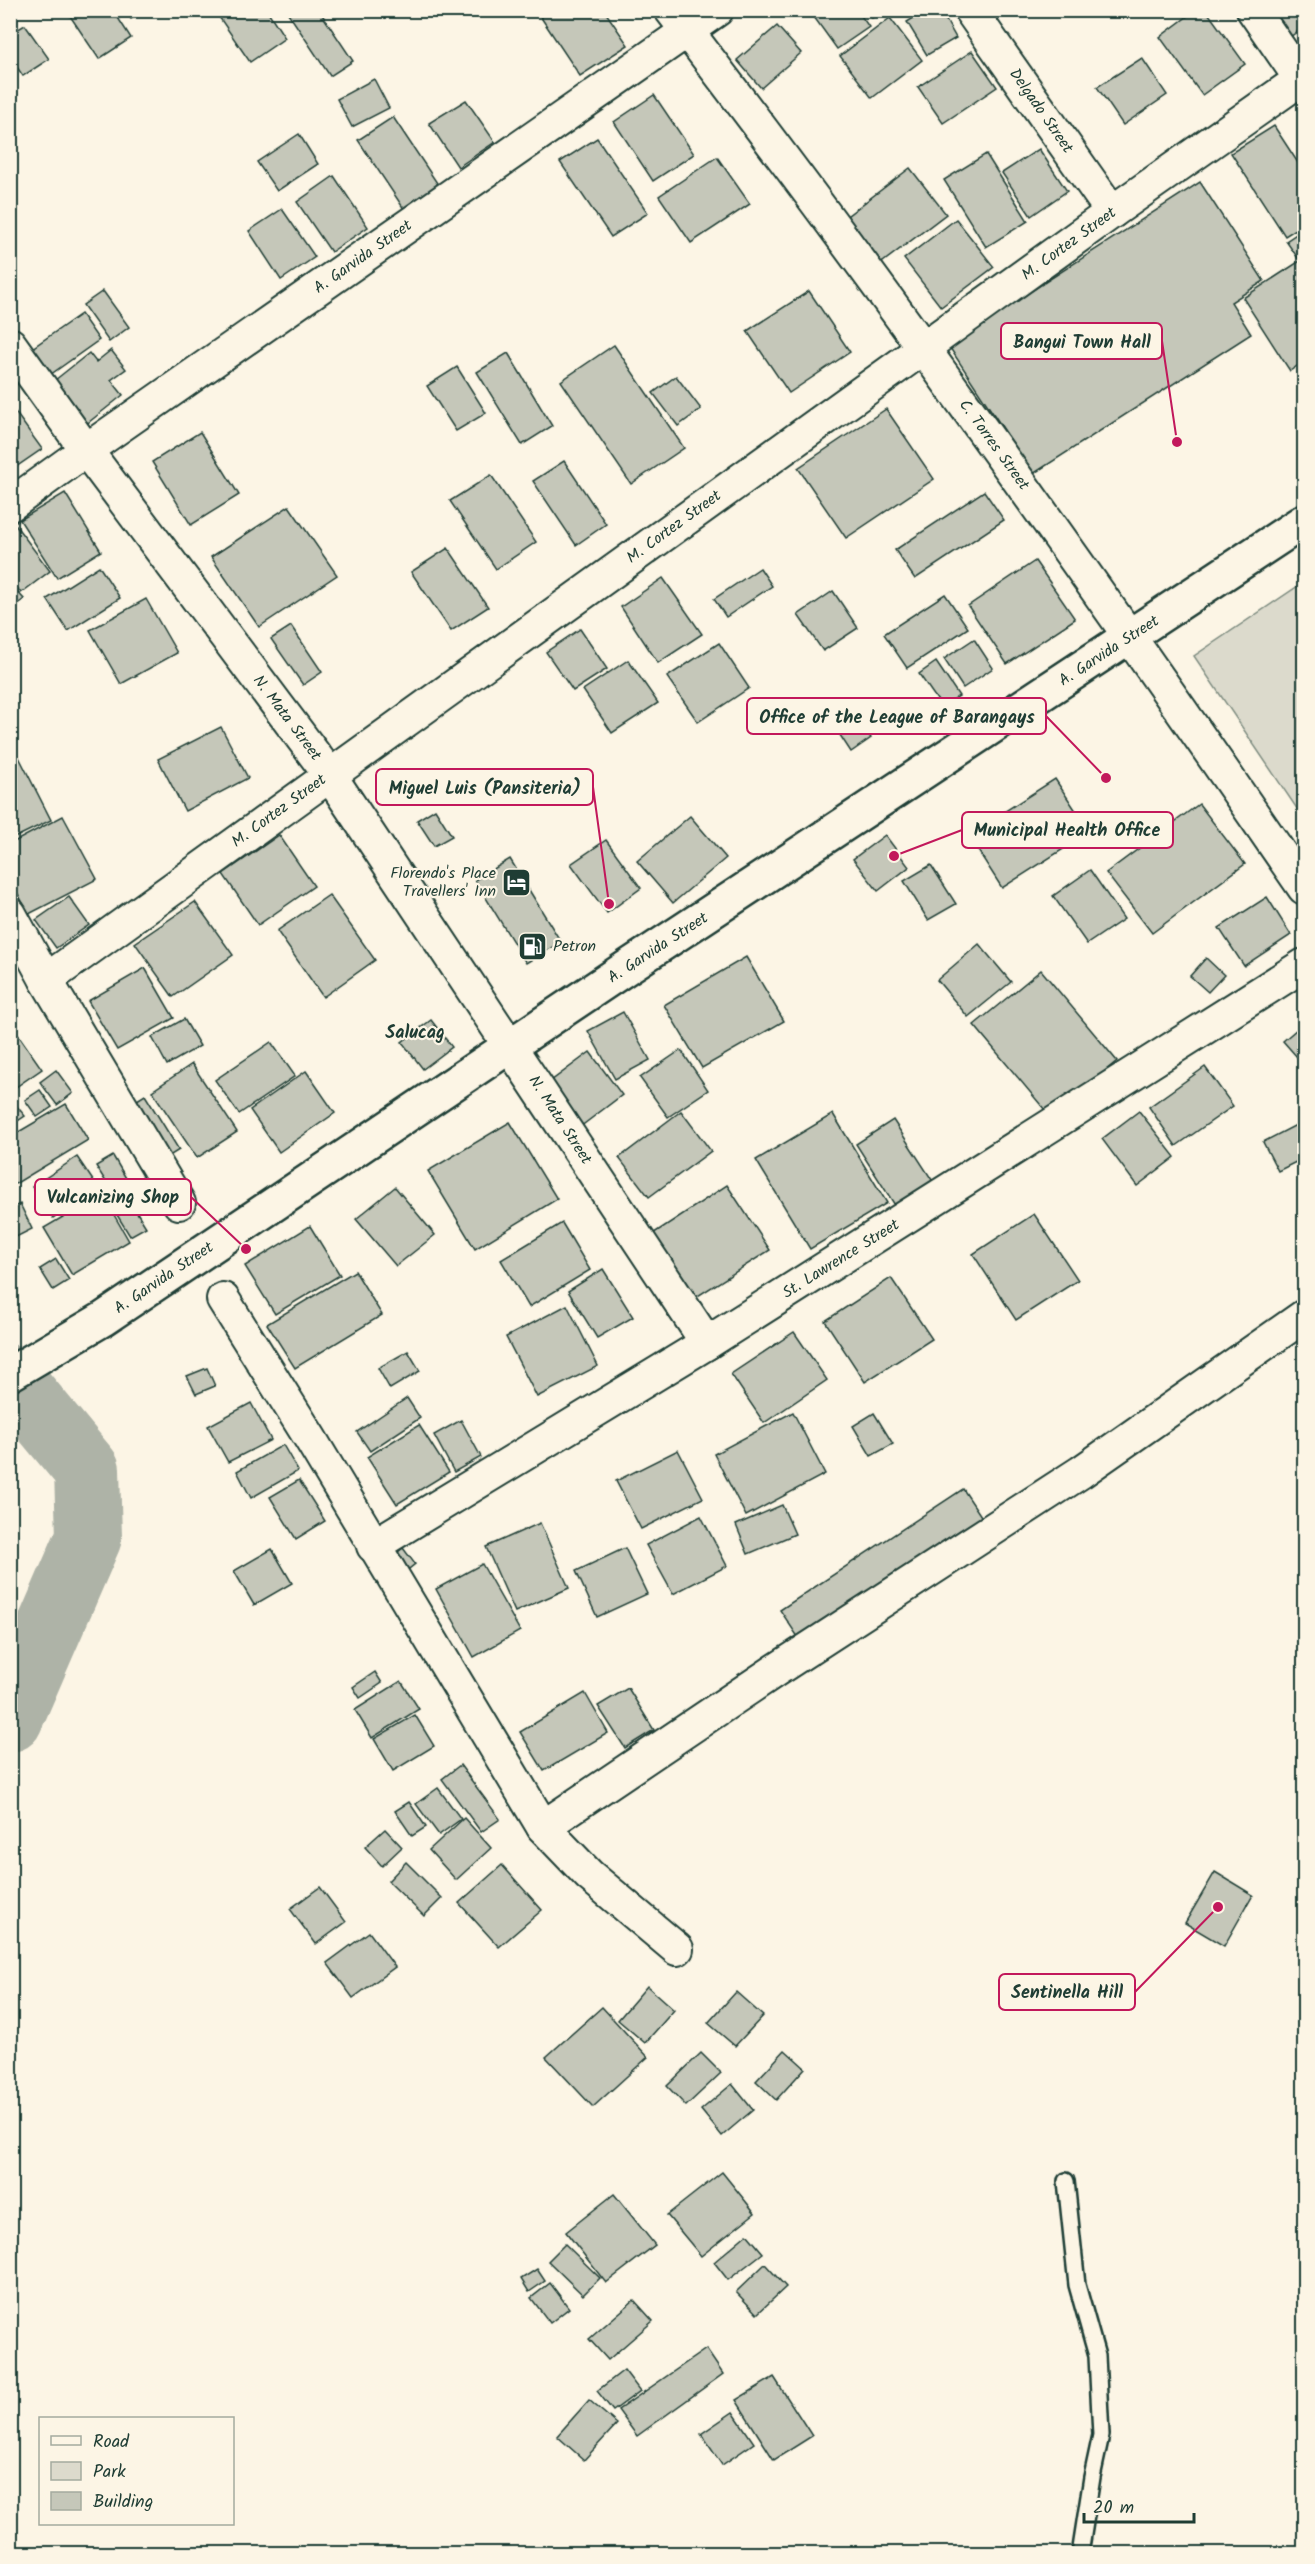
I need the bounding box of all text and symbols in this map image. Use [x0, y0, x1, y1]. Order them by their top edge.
street label: Delgado Street [1002, 63, 1080, 159]
street label: M. Cortez Street [1016, 200, 1122, 287]
street label: A. Garvida Street [308, 213, 418, 300]
callout: Bangui Town Hall [1001, 323, 1162, 359]
text: Bangui Town Hall [1013, 329, 1151, 358]
street label: C. Torres Street [952, 394, 1036, 496]
street label: M. Cortez Street [621, 483, 727, 570]
street label: A. Garvida Street [1054, 609, 1165, 693]
street label: N. Mata Street [246, 670, 328, 767]
callout: Office of the League of Barangays [747, 698, 1046, 734]
text: Office of the League of Barangays [759, 704, 1035, 733]
street label: M. Cortez Street [226, 767, 332, 854]
callout: Miguel Luis (Pansiteria) [376, 769, 593, 805]
text: Miguel Luis (Pansiteria) [389, 775, 581, 804]
callout: Municipal Health Office [962, 812, 1173, 848]
text: Municipal Health Office [974, 817, 1161, 846]
place label: Florendo's Place Travellers' Inn [390, 861, 496, 904]
hotel icon: Florendo's Place Travellers' Inn [501, 866, 533, 898]
street label: A. Garvida Street [603, 906, 714, 990]
fuel station icon: Petron [516, 930, 548, 962]
place label: Petron [553, 934, 596, 959]
district label: Salucag [385, 1019, 445, 1048]
street label: N. Mata Street [522, 1070, 599, 1170]
callout: Vulcanizing Shop [35, 1179, 191, 1215]
text: Vulcanizing Shop [47, 1184, 180, 1213]
street label: St. Lawrence Street [777, 1212, 905, 1305]
street label: A. Garvida Street [109, 1235, 220, 1321]
callout: Sentinella Hill [999, 1974, 1135, 2010]
text: Sentinella Hill [1011, 1979, 1123, 2008]
legend [39, 2417, 234, 2525]
text: Road [93, 2428, 130, 2457]
text: Park [93, 2458, 126, 2487]
scale bar [1084, 2486, 1194, 2524]
text: Building [93, 2488, 153, 2517]
text: 20 m [1093, 2494, 1134, 2523]

